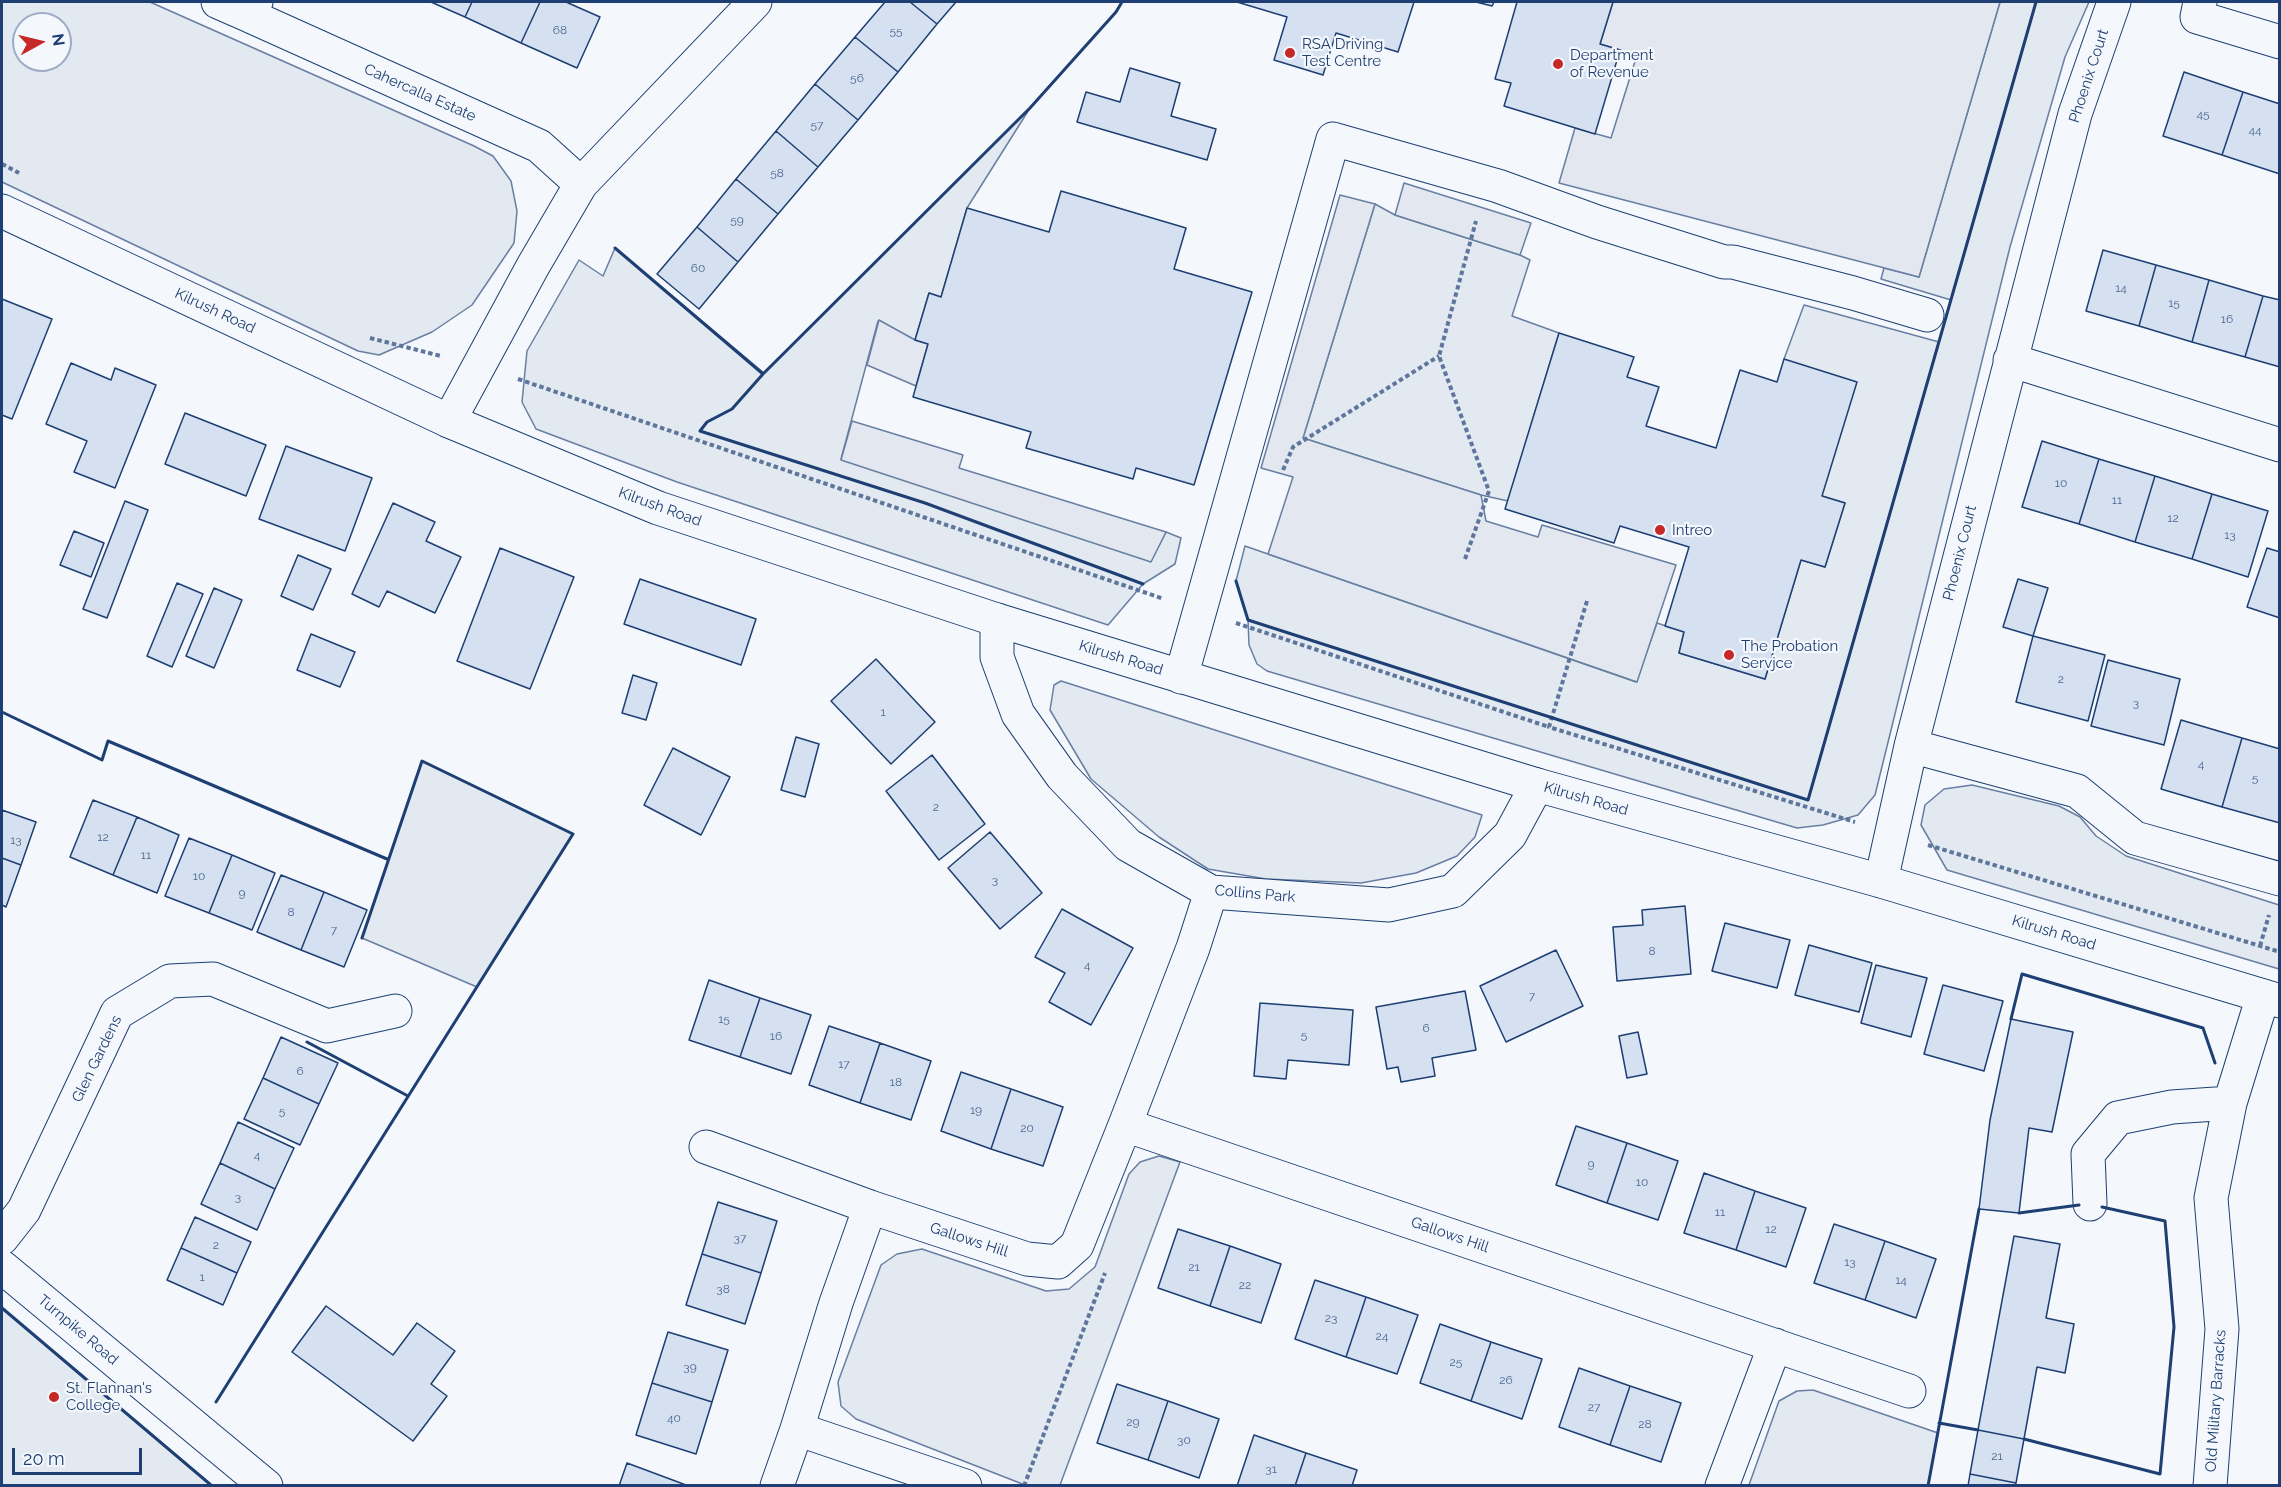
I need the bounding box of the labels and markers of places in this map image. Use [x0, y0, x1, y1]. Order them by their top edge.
place label: RSA Driving Test Centre [1302, 35, 1383, 70]
marker: RSA Driving Test Centre [1283, 46, 1297, 60]
place label: Department of Revenue [1570, 46, 1654, 81]
marker: Department of Revenue [1551, 57, 1565, 71]
place label: Intreo [1672, 521, 1712, 539]
marker: Intreo [1653, 523, 1667, 537]
place label: The Probation Servjce [1741, 637, 1838, 672]
marker: The Probation Servjce [1722, 648, 1736, 662]
place label: St. Flannan's College [66, 1379, 152, 1414]
marker: St. Flannan's College [47, 1390, 61, 1404]

